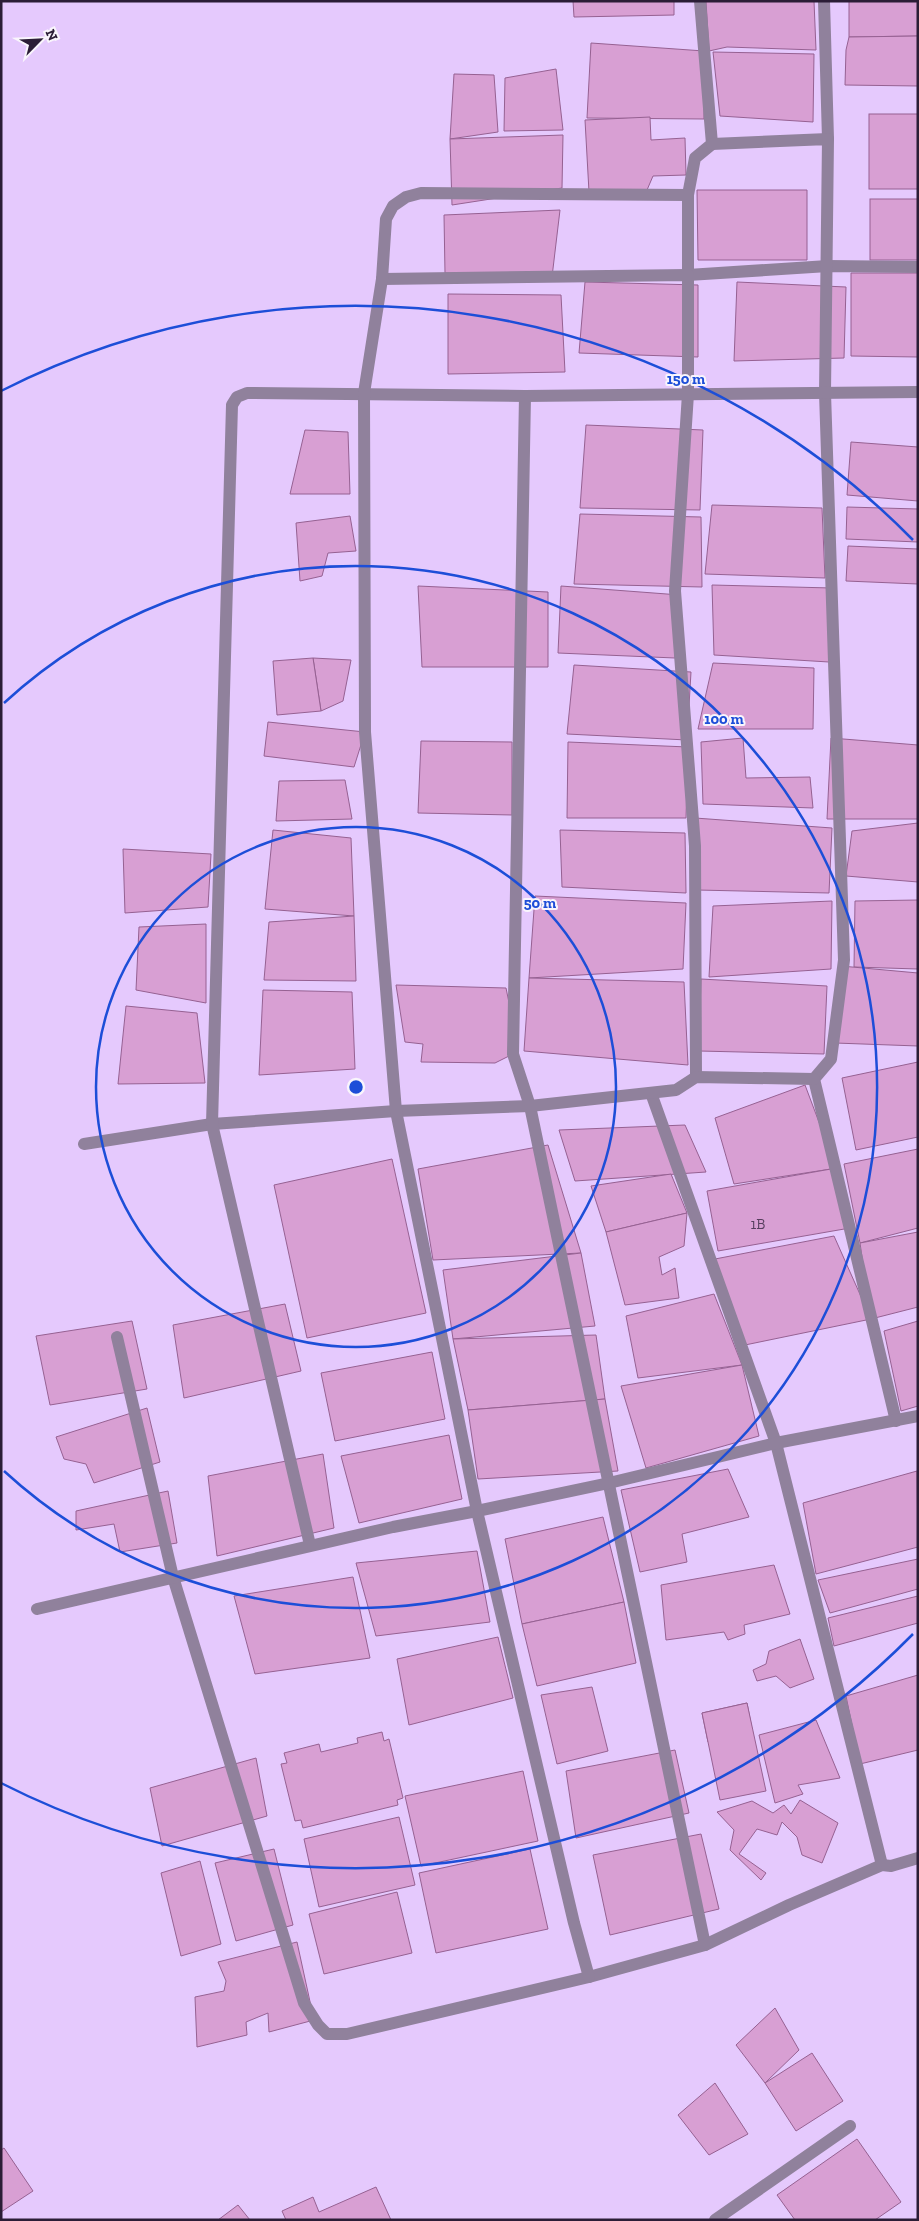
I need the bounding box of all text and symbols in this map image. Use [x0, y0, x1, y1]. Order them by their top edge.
north arrow [15, 15, 65, 65]
text: N [41, 27, 61, 44]
text: 150 m [667, 370, 705, 388]
text: 100 m [704, 710, 744, 728]
text: 50 m [524, 894, 556, 912]
centre of rings [347, 1078, 365, 1096]
house number: 1B [751, 1215, 765, 1233]

